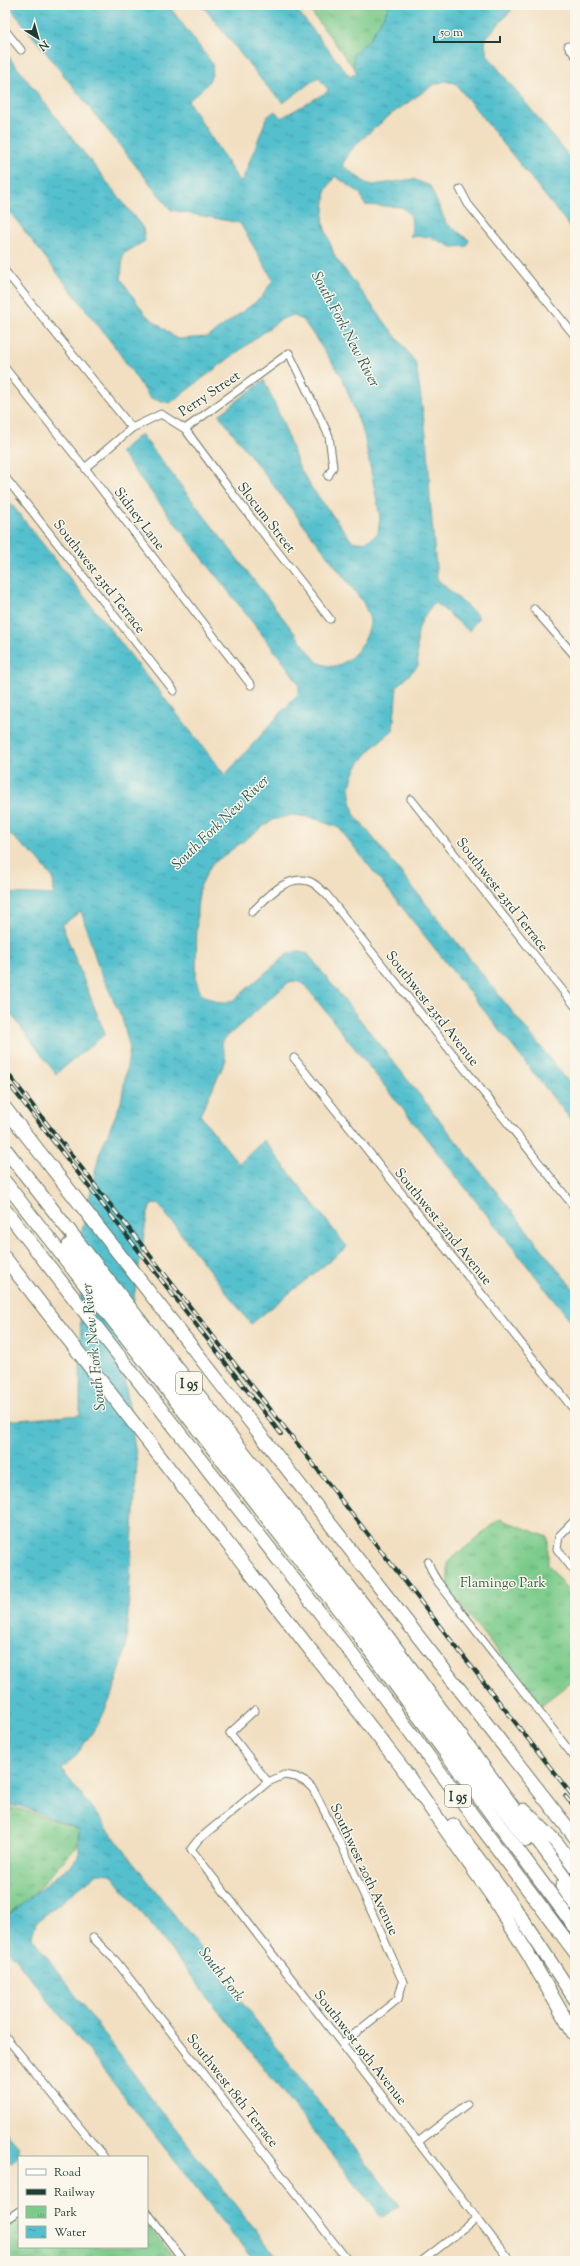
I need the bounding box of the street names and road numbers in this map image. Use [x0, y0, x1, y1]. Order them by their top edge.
street label: Perry Street [175, 367, 245, 423]
street label: Slocum Street [231, 479, 300, 558]
street label: Sidney Lane [108, 484, 169, 555]
street label: Southwest 23rd Terrace [48, 516, 149, 638]
street label: Southwest 23rd Terrace [451, 834, 552, 956]
street label: Southwest 23rd Avenue [380, 947, 483, 1071]
street label: Southwest 22nd Avenue [389, 1164, 496, 1290]
road number: I 95 [176, 1372, 202, 1394]
road number: I 95 [445, 1785, 471, 1807]
street label: Southwest 20th Avenue [324, 1801, 403, 1939]
street label: Southwest 19th Avenue [308, 1987, 411, 2110]
street label: Southwest 18th Terrace [181, 2030, 282, 2152]

